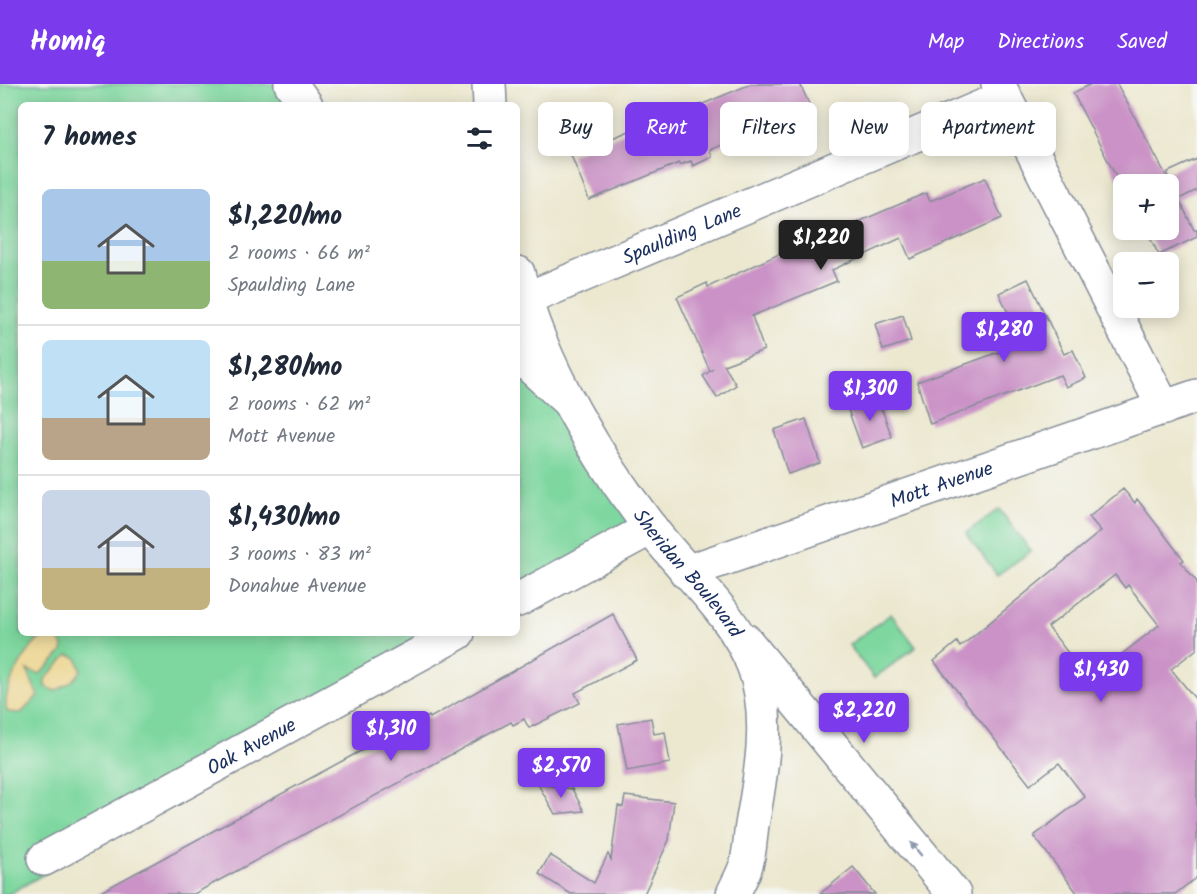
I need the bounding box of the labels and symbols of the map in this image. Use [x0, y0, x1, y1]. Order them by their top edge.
street label: Spaulding Lane [618, 196, 747, 275]
pin: $1,220 [772, 220, 870, 271]
pin: $1,280 [955, 312, 1053, 363]
pin: $1,300 [821, 371, 919, 422]
street label: Mott Avenue [886, 453, 998, 519]
street label: Sheridan Boulevard [624, 503, 751, 646]
pin: $1,430 [1052, 652, 1150, 703]
pin: $2,220 [815, 693, 913, 744]
street label: Oak Avenue [201, 710, 303, 785]
pin: $1,310 [342, 711, 440, 762]
pin: $2,570 [512, 748, 610, 799]
one-way arrow [910, 841, 923, 857]

